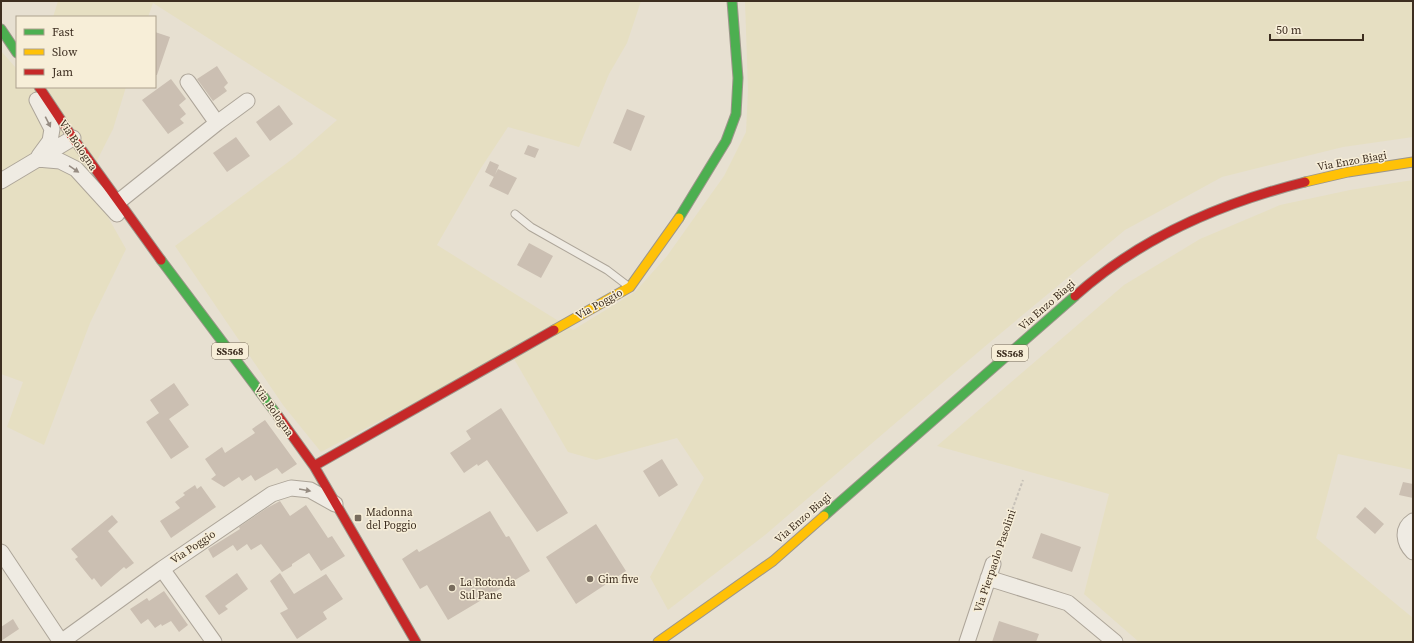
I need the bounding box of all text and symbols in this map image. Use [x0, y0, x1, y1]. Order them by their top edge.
legend [16, 16, 156, 88]
scale bar [1270, 16, 1363, 42]
text: 50 m [1276, 22, 1302, 38]
text: Fast [52, 24, 74, 40]
text: Slow [52, 44, 78, 60]
text: Jam [51, 64, 73, 80]
one-way arrow [45, 116, 51, 128]
street label: Via Bologna [55, 116, 101, 174]
street label: Via Enzo Biagi [1316, 148, 1388, 174]
one-way arrow [69, 165, 79, 173]
street label: Via Enzo Biagi [1016, 276, 1078, 334]
street label: Via Poggio [573, 285, 625, 323]
road number: SS568 [212, 343, 248, 359]
road number: SS568 [992, 345, 1028, 361]
street label: Via Bologna [251, 383, 297, 440]
one-way arrow [299, 487, 311, 493]
street label: Via Enzo Biagi [772, 489, 834, 547]
place label: Madonna del Poggio [366, 505, 416, 533]
street label: Via Pierpaolo Pasolini [970, 508, 1020, 614]
marker: Madonna del Poggio [353, 513, 363, 523]
street label: Via Poggio [167, 526, 219, 568]
place label: Gim five [598, 572, 639, 587]
marker: Gim five [585, 574, 595, 584]
place label: La Rotonda Sul Pane [460, 575, 516, 603]
marker: La Rotonda Sul Pane [447, 583, 457, 593]

